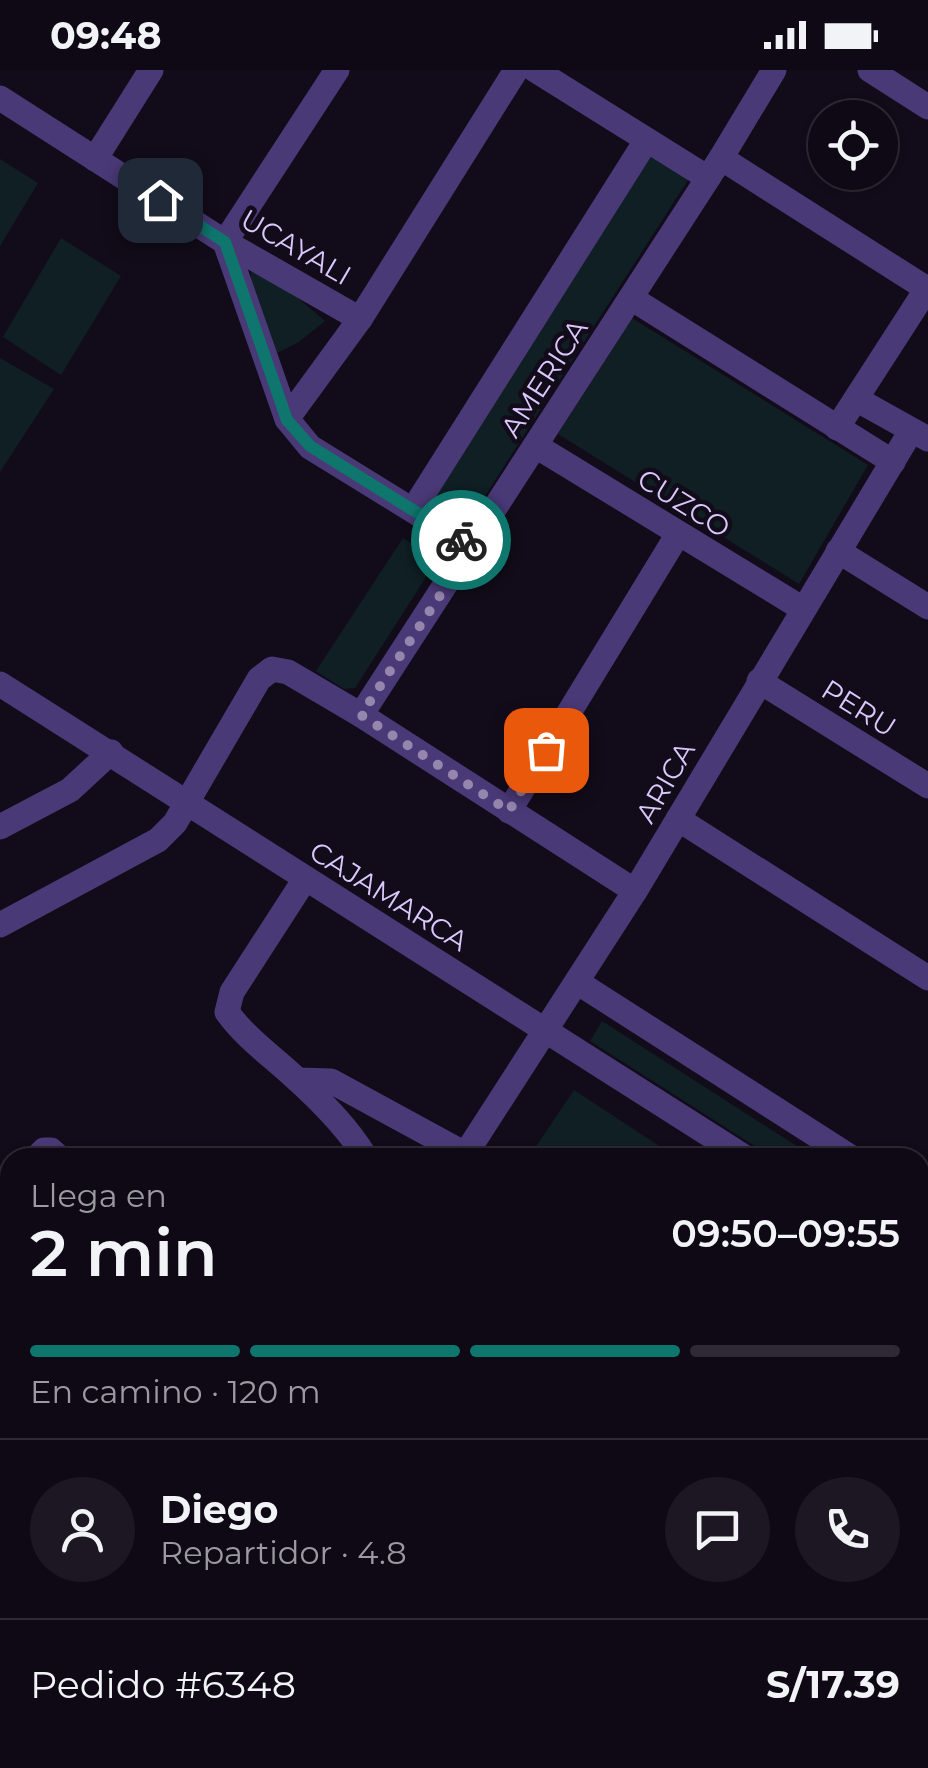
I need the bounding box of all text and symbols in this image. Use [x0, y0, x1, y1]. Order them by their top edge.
text: 09:48 [50, 12, 162, 59]
map controls [808, 100, 898, 190]
button: locate [808, 100, 898, 190]
pin [118, 158, 203, 243]
icon: home [133, 173, 188, 228]
street label: UCAYALI [235, 202, 357, 292]
street label: AMERICA [493, 312, 595, 443]
street label: CUZCO [632, 461, 736, 545]
courier [411, 490, 511, 590]
icon: bike [434, 513, 489, 568]
street label: PERU [816, 672, 902, 744]
pin [504, 708, 589, 793]
icon: bag [519, 723, 574, 778]
street label: ARICA [628, 735, 702, 829]
street label: CAJAMARCA [304, 834, 475, 959]
text: Llega en [30, 1176, 167, 1215]
text: 09:50–09:55 [671, 1210, 900, 1257]
text: 2 min [30, 1213, 218, 1292]
text: En camino · 120 m [30, 1372, 321, 1411]
button: person [30, 1477, 135, 1582]
button: chat [665, 1477, 770, 1582]
button: phone [795, 1477, 900, 1582]
text: Diego [160, 1486, 278, 1533]
text: Repartidor · 4.8 [160, 1533, 407, 1572]
text: Pedido #6348 [30, 1661, 296, 1708]
text: S/17.39 [766, 1661, 900, 1708]

